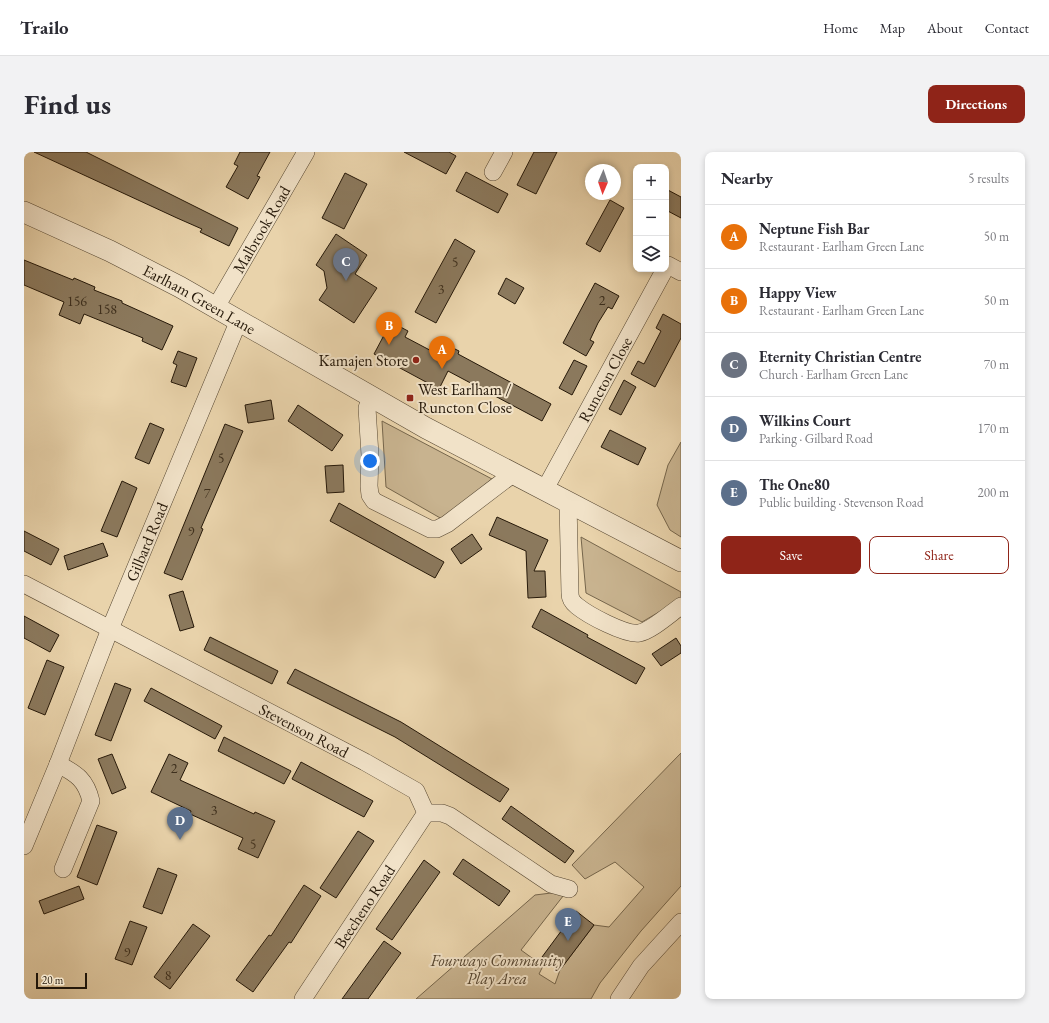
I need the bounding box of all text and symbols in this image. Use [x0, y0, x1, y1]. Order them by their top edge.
text: Trailo [20, 15, 69, 40]
text: Home [823, 19, 858, 37]
text: Map [880, 19, 905, 37]
text: About [927, 19, 963, 37]
text: Contact [985, 19, 1029, 37]
button: Directions [928, 85, 1025, 123]
text: Find us [24, 86, 111, 122]
north arrow [585, 164, 621, 200]
map controls [633, 164, 669, 272]
button: + [633, 164, 669, 200]
text: Nearby [721, 167, 773, 189]
text: 5 results [968, 170, 1009, 187]
street label: Malbrook Road [228, 181, 295, 277]
button: − [633, 200, 669, 236]
text: Neptune Fish Bar [759, 219, 869, 238]
text: A [729, 228, 739, 245]
text: 50 m [984, 228, 1009, 245]
button: layers [633, 236, 669, 272]
text: Restaurant · Earlham Green Lane [759, 238, 924, 255]
pin: C [333, 248, 359, 281]
house number: 5 [452, 253, 458, 271]
street label: Earlham Green Lane [139, 259, 260, 339]
house number: 3 [438, 280, 445, 298]
text: Happy View [759, 283, 837, 302]
house number: 2 [599, 291, 606, 309]
house number: 156 [67, 292, 87, 310]
text: B [730, 292, 738, 309]
text: 50 m [984, 292, 1009, 309]
house number: 158 [97, 300, 117, 318]
text: Restaurant · Earlham Green Lane [759, 302, 924, 319]
pin: B [376, 312, 402, 345]
street label: Runcton Close [573, 333, 637, 426]
pin: A [429, 336, 455, 369]
text: Eternity Christian Centre [759, 347, 922, 366]
place label: Kamajen Store [319, 350, 408, 371]
marker: Kamajen Store [411, 355, 421, 365]
text: C [729, 356, 739, 373]
text: 70 m [984, 356, 1009, 373]
text: Church · Earlham Green Lane [759, 366, 908, 383]
place label: West Earlham / Runcton Close [418, 379, 512, 418]
marker: West Earlham / Runcton Close [405, 393, 415, 403]
text: Wilkins Court [759, 411, 851, 430]
text: D [729, 420, 739, 437]
text: 170 m [978, 420, 1009, 437]
text: Parking · Gilbard Road [759, 430, 873, 447]
house number: 5 [218, 449, 224, 467]
your location [360, 451, 380, 471]
text: The One80 [759, 475, 830, 494]
house number: 7 [204, 484, 211, 502]
text: E [730, 484, 738, 501]
text: 200 m [978, 484, 1009, 501]
text: Public building · Stevenson Road [759, 494, 923, 511]
street label: Gilbard Road [121, 498, 173, 585]
house number: 9 [188, 522, 195, 540]
button: Save [721, 536, 861, 574]
button: Share [869, 536, 1009, 574]
street label: Stevenson Road [256, 698, 353, 763]
house number: 2 [171, 759, 178, 777]
house number: 3 [211, 801, 218, 819]
pin: D [167, 807, 193, 840]
house number: 5 [250, 835, 256, 853]
street label: Beecheno Road [329, 860, 400, 952]
pin: E [555, 908, 581, 941]
house number: 9 [124, 943, 131, 961]
park label: Fourways Community Play Area [429, 950, 564, 989]
house number: 8 [165, 966, 172, 984]
scale bar [36, 971, 87, 990]
text: 20 m [42, 973, 63, 987]

